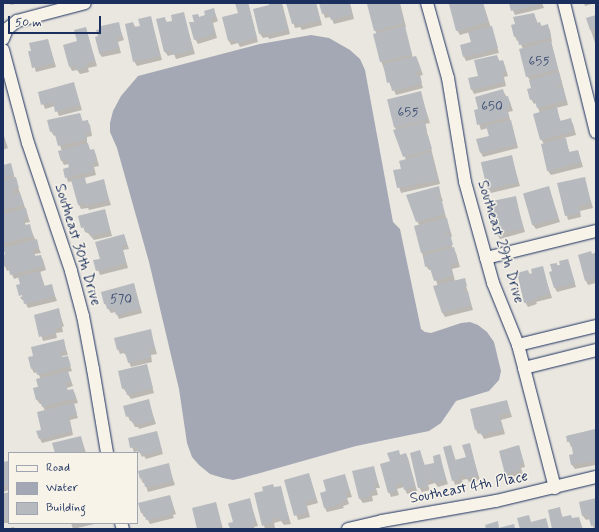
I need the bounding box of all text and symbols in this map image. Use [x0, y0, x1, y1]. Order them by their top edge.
scale bar [10, 8, 103, 34]
text: 50 m [15, 15, 42, 31]
house number: 655 [529, 54, 549, 70]
house number: 650 [481, 99, 503, 115]
house number: 655 [398, 105, 418, 121]
street label: Southeast 29th Drive [473, 178, 527, 306]
street label: Southeast 30th Drive [50, 182, 104, 308]
house number: 570 [110, 292, 132, 308]
legend [8, 452, 138, 524]
text: Road [46, 460, 70, 476]
street label: Southeast 4th Place [408, 468, 530, 508]
text: Water [46, 480, 78, 496]
text: Building [46, 500, 86, 516]

